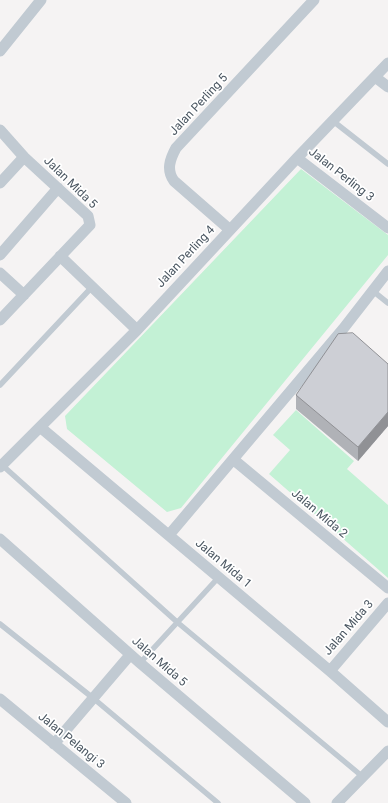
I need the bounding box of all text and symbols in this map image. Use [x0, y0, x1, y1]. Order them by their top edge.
street label: Jalan Perling 5 [167, 71, 231, 139]
street label: Jalan Perling 3 [305, 145, 377, 205]
street label: Jalan Mida 5 [40, 154, 100, 212]
street label: Jalan Perling 4 [154, 223, 218, 291]
street label: Jalan Mida 2 [288, 486, 350, 542]
street label: Jalan Mida 1 [192, 536, 254, 592]
street label: Jalan Mida 3 [321, 597, 377, 659]
street label: Jalan Mida 5 [128, 634, 190, 690]
street label: Jalan Pelangi 3 [35, 710, 107, 772]

